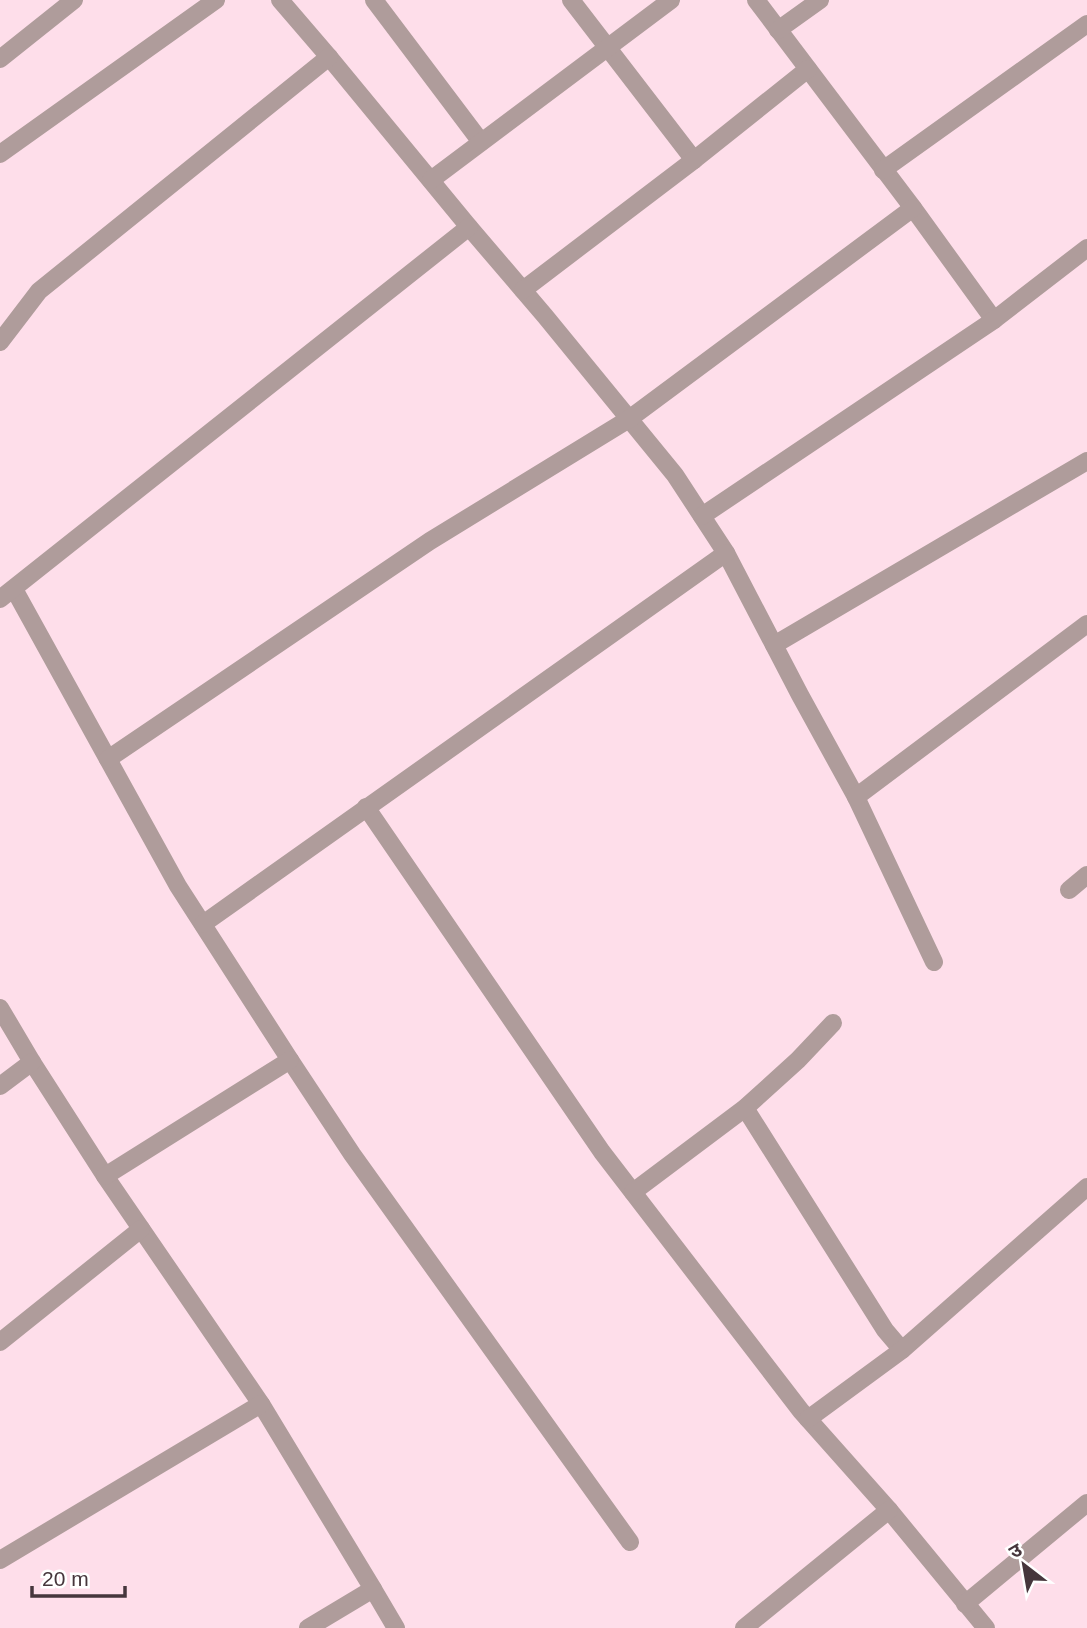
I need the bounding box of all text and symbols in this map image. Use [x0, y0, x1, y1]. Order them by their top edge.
north arrow [989, 1530, 1059, 1600]
text: उ [1005, 1539, 1026, 1563]
scale bar [32, 1554, 124, 1598]
text: 20 m [42, 1567, 89, 1590]

